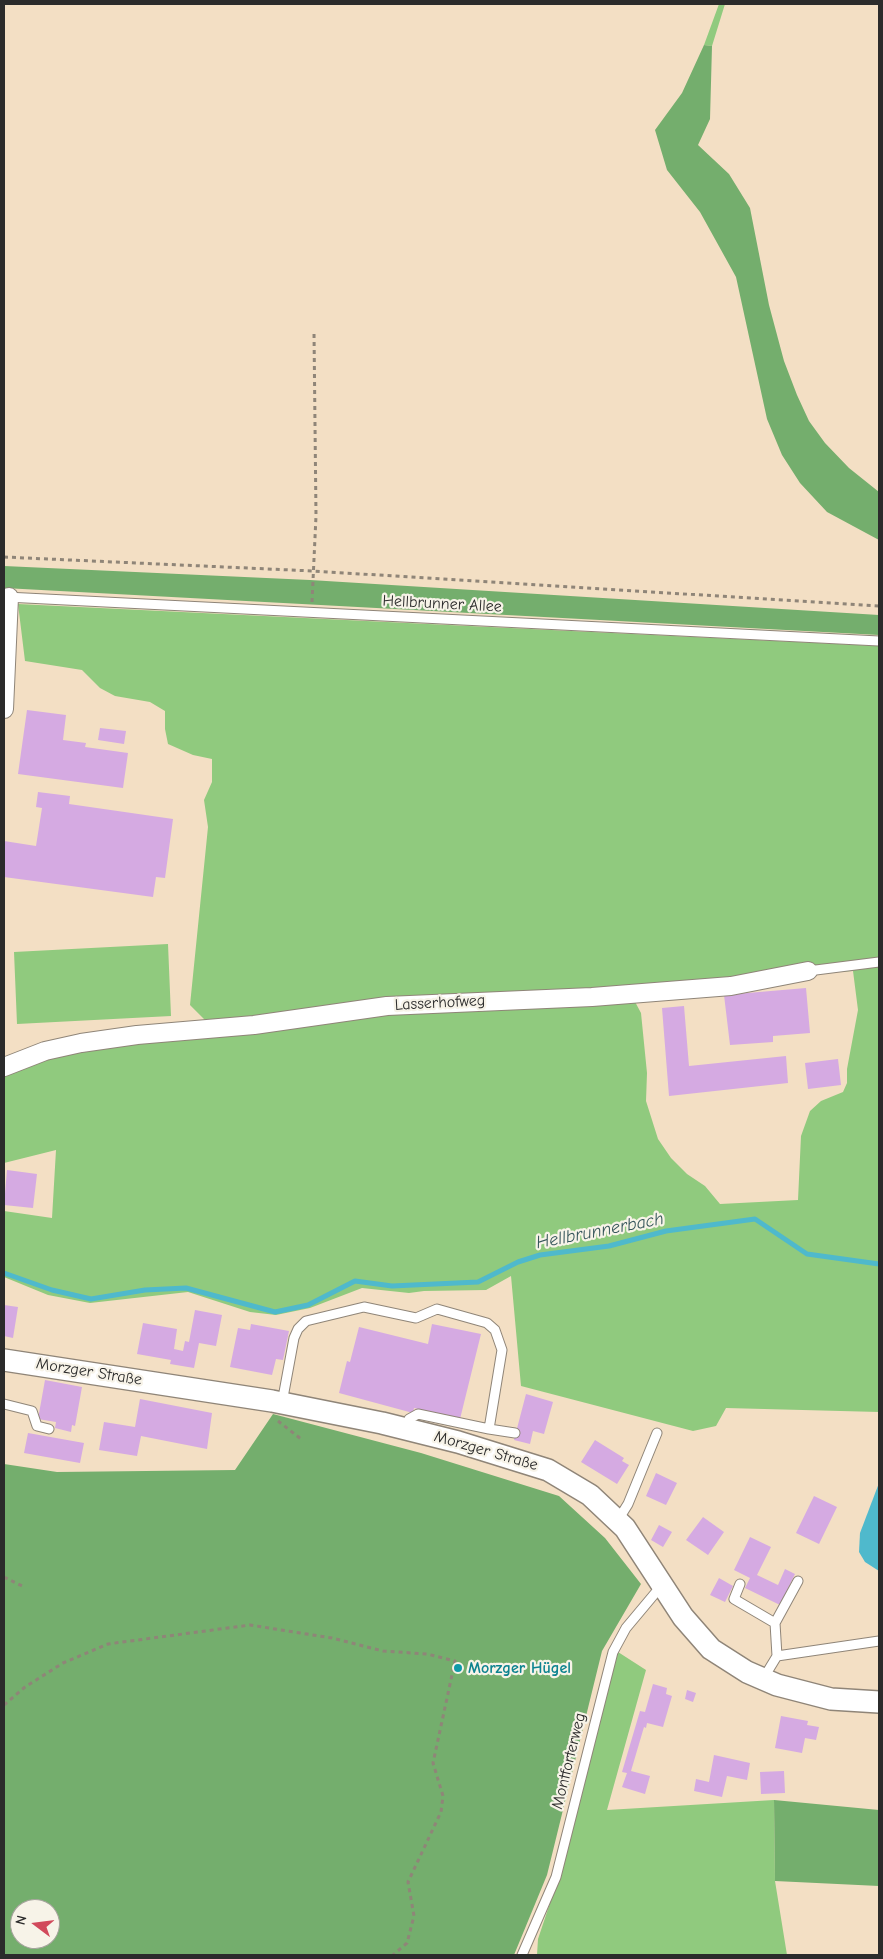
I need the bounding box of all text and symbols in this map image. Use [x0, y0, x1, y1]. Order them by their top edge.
street label: Hellbrunner Allee [382, 591, 502, 617]
street label: Lasserhofweg [394, 991, 486, 1015]
water label: Hellbrunnerbach [534, 1208, 666, 1254]
street label: Morzger Straße [35, 1354, 143, 1390]
street label: Morzger Straße [432, 1427, 540, 1475]
place label: Morzger Hügel [468, 1658, 571, 1678]
marker: Morzger Hügel [452, 1662, 464, 1674]
street label: Montforterweg [548, 1711, 590, 1811]
north arrow [10, 1899, 60, 1949]
text: N [12, 1914, 30, 1927]

